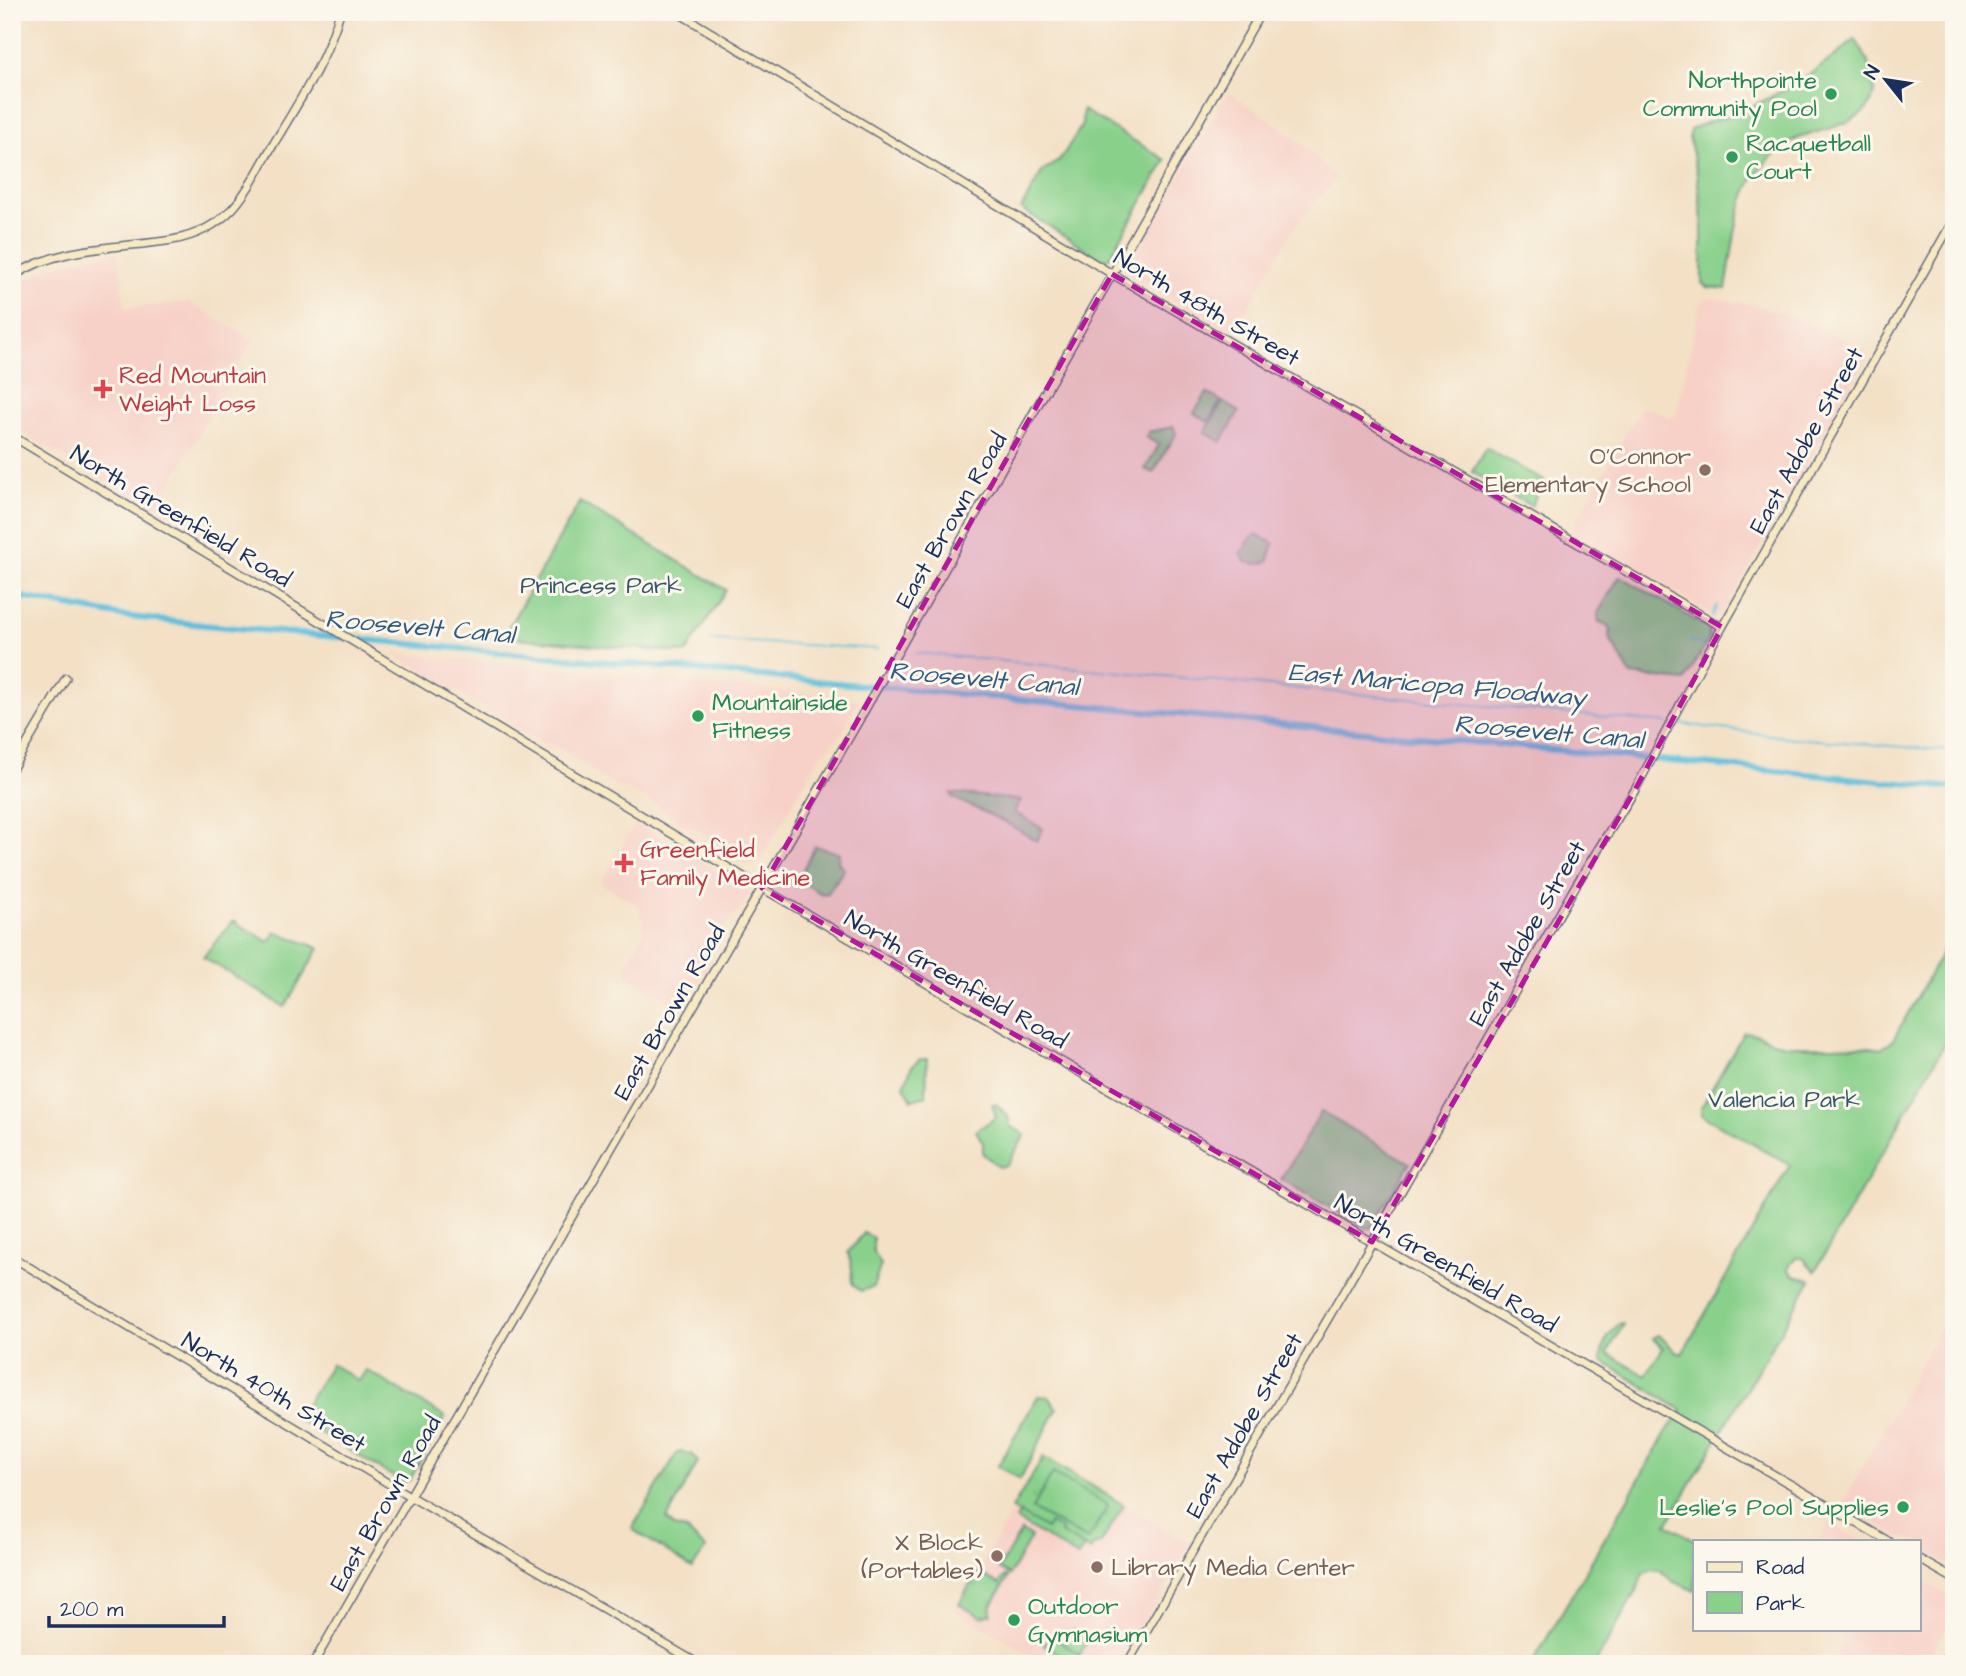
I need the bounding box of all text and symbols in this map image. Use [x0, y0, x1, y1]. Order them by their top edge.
north arrow [1850, 46, 1920, 116]
text: N [1858, 60, 1887, 84]
place label: Northpointe Community Pool [1643, 64, 1817, 127]
marker: Northpointe Community Pool [1823, 86, 1839, 102]
place label: Racquetball Court [1746, 127, 1871, 189]
marker: Racquetball Court [1724, 149, 1740, 165]
street label: North 48th Street [1107, 241, 1306, 375]
street label: East Adobe Street [1741, 341, 1873, 540]
place label: Red Mountain Weight Loss [119, 359, 266, 422]
marker: Red Mountain Weight Loss [93, 379, 113, 399]
street label: East Brown Road [888, 426, 1016, 615]
street label: North Greenfield Road [64, 437, 297, 596]
place label: O'Connor Elementary School [1485, 440, 1691, 503]
marker: O'Connor Elementary School [1697, 462, 1713, 478]
park label: Princess Park [520, 569, 682, 603]
water label: Roosevelt Canal [324, 601, 519, 653]
water label: Roosevelt Canal [888, 653, 1083, 705]
water label: East Maricopa Floodway [1287, 654, 1590, 717]
place label: Mountainside Fitness [712, 686, 848, 748]
water label: Roosevelt Canal [1453, 706, 1648, 758]
marker: Mountainside Fitness [690, 708, 706, 724]
place label: Greenfield Family Medicine [640, 833, 810, 896]
street label: East Adobe Street [1461, 834, 1595, 1033]
marker: Greenfield Family Medicine [614, 853, 634, 873]
street label: North Greenfield Road [838, 902, 1073, 1058]
street label: East Brown Road [606, 918, 734, 1107]
park label: Valencia Park [1708, 1083, 1860, 1117]
street label: North Greenfield Road [1328, 1186, 1563, 1342]
street label: North 40th Street [175, 1324, 372, 1462]
street label: East Adobe Street [1178, 1326, 1312, 1525]
street label: East Brown Road [322, 1409, 450, 1598]
place label: Leslie's Pool Supplies [1659, 1491, 1889, 1525]
marker: Leslie's Pool Supplies [1895, 1499, 1911, 1515]
place label: X Block (Portables) [861, 1526, 983, 1588]
legend [1693, 1540, 1920, 1630]
marker: X Block (Portables) [989, 1548, 1005, 1564]
place label: Library Media Center [1111, 1551, 1355, 1586]
text: Road [1756, 1553, 1804, 1582]
marker: Library Media Center [1089, 1559, 1105, 1575]
scale bar [49, 1585, 224, 1629]
text: Park [1756, 1589, 1805, 1618]
place label: Outdoor Gymnasium [1028, 1590, 1148, 1653]
text: 200 m [60, 1595, 124, 1624]
marker: Outdoor Gymnasium [1006, 1612, 1022, 1628]

